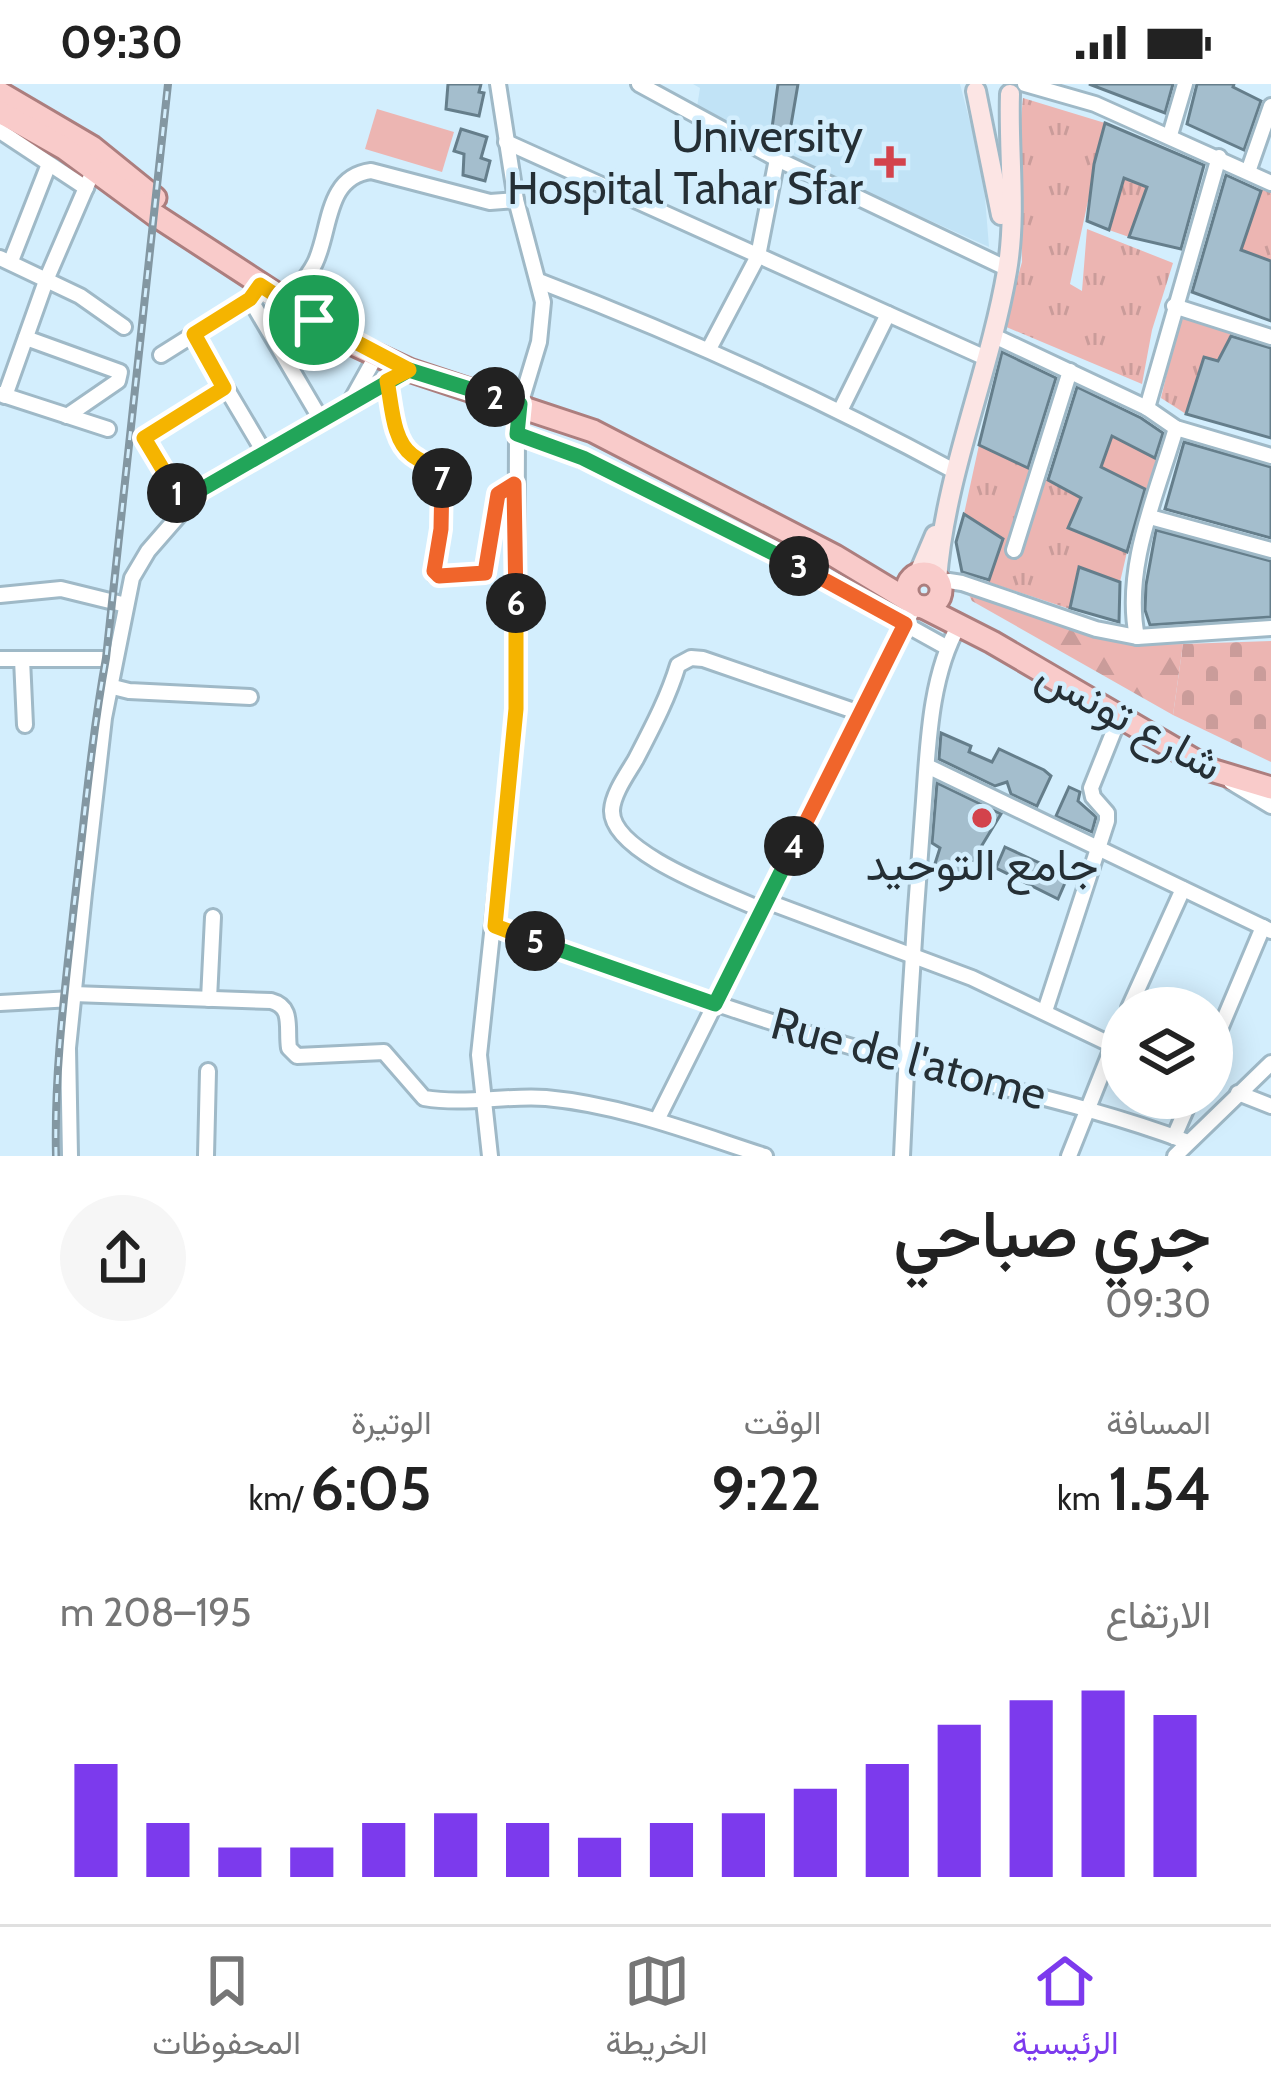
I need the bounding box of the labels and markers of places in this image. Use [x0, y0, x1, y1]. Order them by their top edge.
place label: University Hospital Tahar Sfar [507, 109, 864, 215]
marker: University Hospital Tahar Sfar [874, 146, 906, 178]
pin [263, 269, 365, 371]
pin: 2 [465, 367, 525, 427]
pin: 7 [412, 448, 472, 508]
pin: 1 [147, 463, 207, 523]
pin: 3 [769, 536, 829, 596]
pin: 6 [486, 573, 546, 633]
marker: جامع التوحيد [969, 805, 995, 831]
pin: 4 [764, 816, 824, 876]
place label: جامع التوحيد [865, 837, 1099, 895]
pin: 5 [505, 911, 565, 971]

